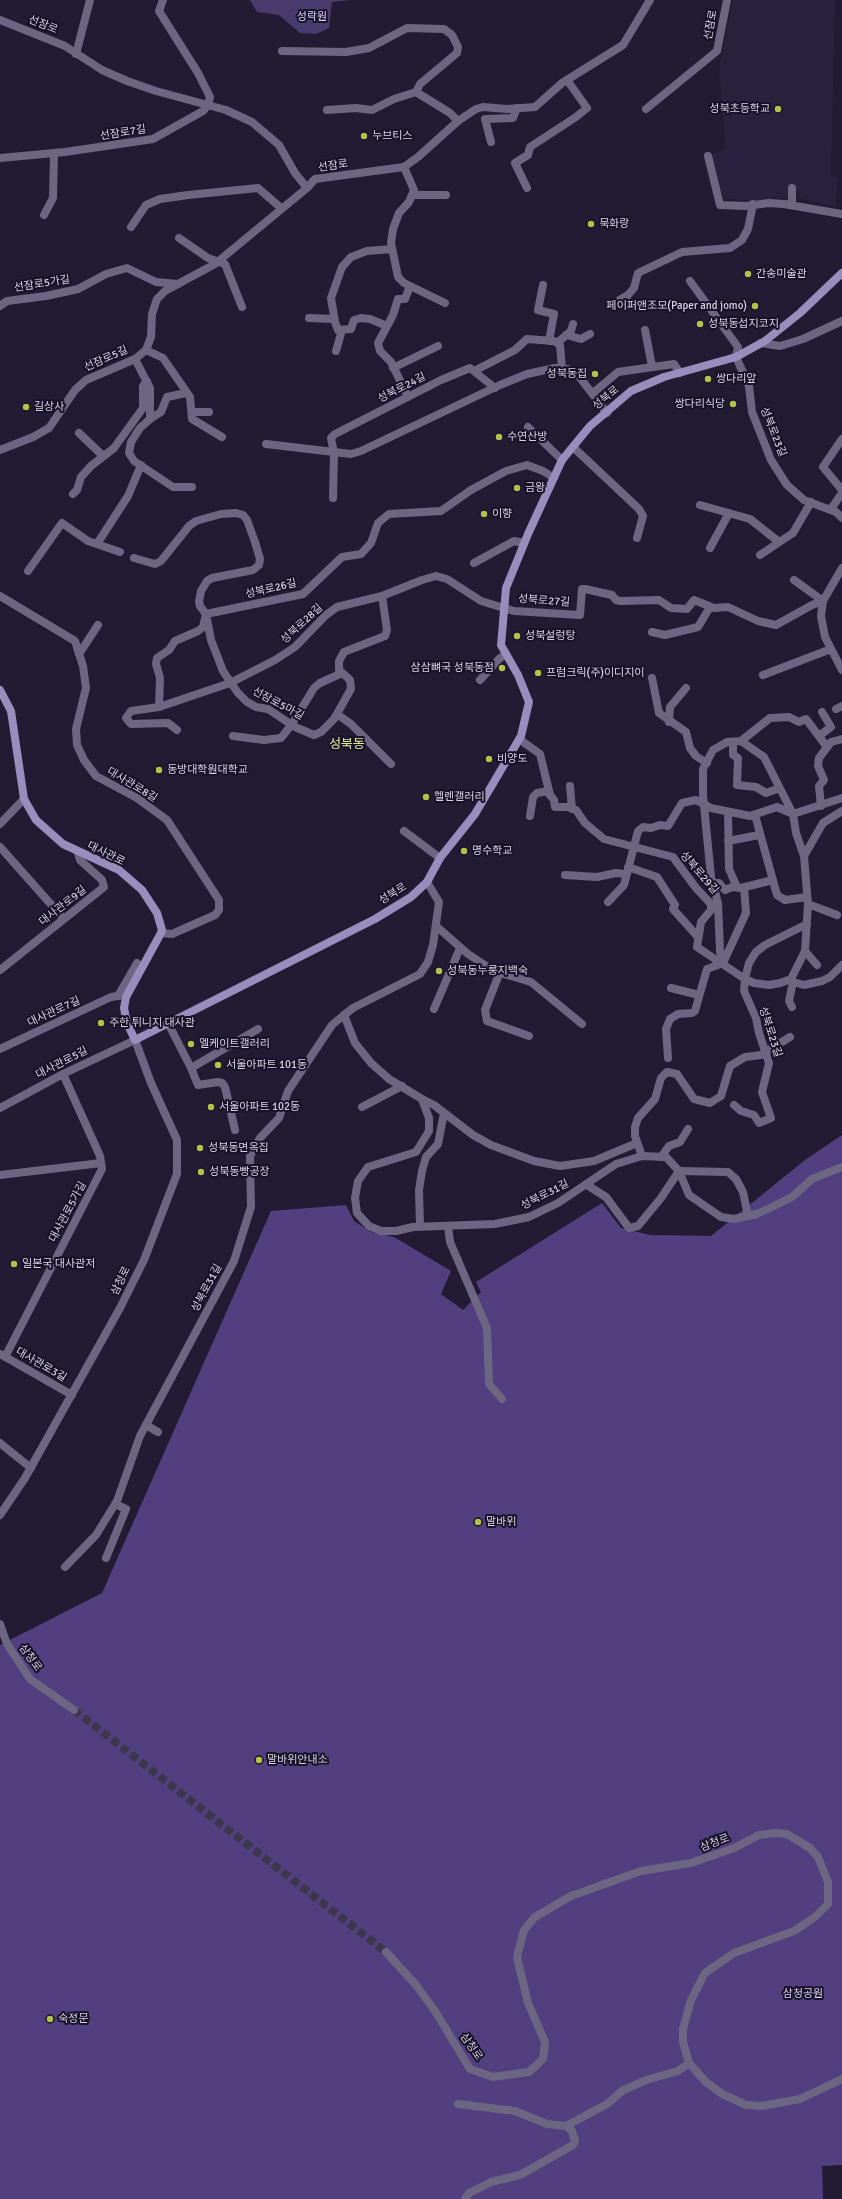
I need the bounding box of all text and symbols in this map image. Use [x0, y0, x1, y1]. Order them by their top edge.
street label: 선잠로 [702, 9, 720, 41]
park label: 성락원 [297, 10, 327, 24]
street label: 선잠로 [26, 13, 60, 37]
place label: 성북초등학교 [709, 102, 770, 116]
marker: 성북초등학교 [773, 104, 783, 114]
street label: 선잠로7길 [99, 123, 147, 143]
place label: 누브티스 [372, 129, 412, 143]
marker: 누브티스 [359, 131, 369, 141]
street label: 선잠로 [317, 157, 349, 175]
place label: 묵화랑 [599, 217, 629, 231]
marker: 묵화랑 [586, 219, 596, 229]
place label: 간송미술관 [756, 267, 807, 281]
marker: 간송미술관 [743, 269, 753, 279]
street label: 선잠로5가길 [13, 273, 71, 295]
place label: 페이퍼앤조모(Paper and jomo) [607, 299, 747, 313]
marker: 페이퍼앤조모(Paper and jomo) [750, 301, 760, 311]
place label: 성북동섭지코지 [708, 317, 779, 331]
marker: 성북동섭지코지 [695, 319, 705, 329]
street label: 선잠로5길 [82, 344, 130, 374]
place label: 성북동집 [547, 367, 587, 381]
marker: 성북동집 [590, 369, 600, 379]
street label: 성북로24길 [376, 370, 428, 406]
place label: 쌍다리앞 [716, 372, 756, 386]
marker: 쌍다리앞 [703, 374, 713, 384]
street label: 성북로 [590, 383, 622, 413]
place label: 쌍다리식당 [674, 397, 725, 411]
marker: 쌍다리식당 [728, 399, 738, 409]
place label: 길상사 [34, 400, 64, 414]
marker: 길상사 [21, 402, 31, 412]
street label: 성북로23길 [757, 405, 789, 459]
place label: 수연산방 [507, 430, 547, 444]
marker: 수연산방 [494, 432, 504, 442]
place label: 금왕 [525, 481, 545, 495]
marker: 금왕 [512, 483, 522, 493]
place label: 이향 [492, 507, 512, 521]
marker: 이향 [479, 509, 489, 519]
street label: 성북로26길 [244, 577, 298, 601]
street label: 성북로27길 [517, 593, 571, 609]
street label: 성북로28길 [278, 601, 326, 647]
place label: 성북설렁탕 [525, 629, 576, 643]
marker: 성북설렁탕 [512, 631, 522, 641]
place label: 삼삼뼈국 성북동점 [411, 661, 494, 675]
marker: 삼삼뼈국 성북동점 [497, 663, 507, 673]
place label: 프럼크릭(주)이디지이 [546, 666, 644, 680]
marker: 프럼크릭(주)이디지이 [533, 668, 543, 678]
street label: 선잠로5마길 [250, 685, 306, 723]
district label: 성북동 [329, 737, 365, 753]
place label: 비양도 [497, 752, 527, 766]
marker: 비양도 [484, 754, 494, 764]
place label: 동방대학원대학교 [167, 763, 248, 777]
street label: 대사관로8길 [104, 765, 160, 805]
marker: 동방대학원대학교 [154, 765, 164, 775]
place label: 헬렌갤러리 [434, 790, 485, 804]
marker: 헬렌갤러리 [421, 792, 431, 802]
street label: 대사관로 [85, 839, 127, 869]
place label: 명수학교 [472, 844, 512, 858]
marker: 명수학교 [459, 846, 469, 856]
street label: 성북로29길 [677, 849, 721, 897]
street label: 성북로 [377, 880, 409, 908]
street label: 대사관로9길 [37, 883, 89, 929]
place label: 성북동누룽지백숙 [447, 964, 528, 978]
marker: 성북동누룽지백숙 [434, 966, 444, 976]
street label: 대사관로7길 [26, 994, 82, 1030]
street label: 성북로23길 [756, 1005, 784, 1059]
place label: 주한 튀니지 대사관 [109, 1016, 195, 1030]
marker: 주한 튀니지 대사관 [96, 1018, 106, 1028]
place label: 엘케이트갤러리 [199, 1037, 270, 1051]
marker: 엘케이트갤러리 [186, 1039, 196, 1049]
street label: 대사관로5길 [34, 1044, 90, 1082]
place label: 서울아파트 101동 [226, 1058, 307, 1072]
marker: 서울아파트 101동 [213, 1060, 223, 1070]
place label: 서울아파트 102동 [219, 1100, 300, 1114]
marker: 서울아파트 102동 [206, 1102, 216, 1112]
place label: 성북동면옥집 [208, 1141, 269, 1155]
marker: 성북동면옥집 [195, 1143, 205, 1153]
place label: 성북동빵공장 [209, 1165, 270, 1179]
marker: 성북동빵공장 [196, 1167, 206, 1177]
street label: 성북로31길 [519, 1177, 571, 1213]
street label: 대사관로5가길 [47, 1179, 89, 1245]
place label: 일본국 대사관저 [22, 1257, 95, 1271]
marker: 일본국 대사관저 [9, 1259, 19, 1269]
street label: 성북로31길 [189, 1262, 225, 1314]
street label: 삼청로 [108, 1264, 134, 1298]
street label: 대사관로3길 [13, 1345, 69, 1385]
place label: 말바위 [486, 1515, 516, 1529]
marker: 말바위 [473, 1517, 483, 1527]
street label: 삼청로 [16, 1642, 44, 1674]
place label: 말바위안내소 [267, 1753, 328, 1767]
marker: 말바위안내소 [254, 1755, 264, 1765]
street label: 삼청로 [698, 1831, 732, 1855]
park label: 삼청공원 [783, 1987, 823, 2001]
place label: 숙정문 [58, 2012, 88, 2026]
marker: 숙정문 [45, 2014, 55, 2024]
street label: 삼청로 [457, 2031, 485, 2063]

